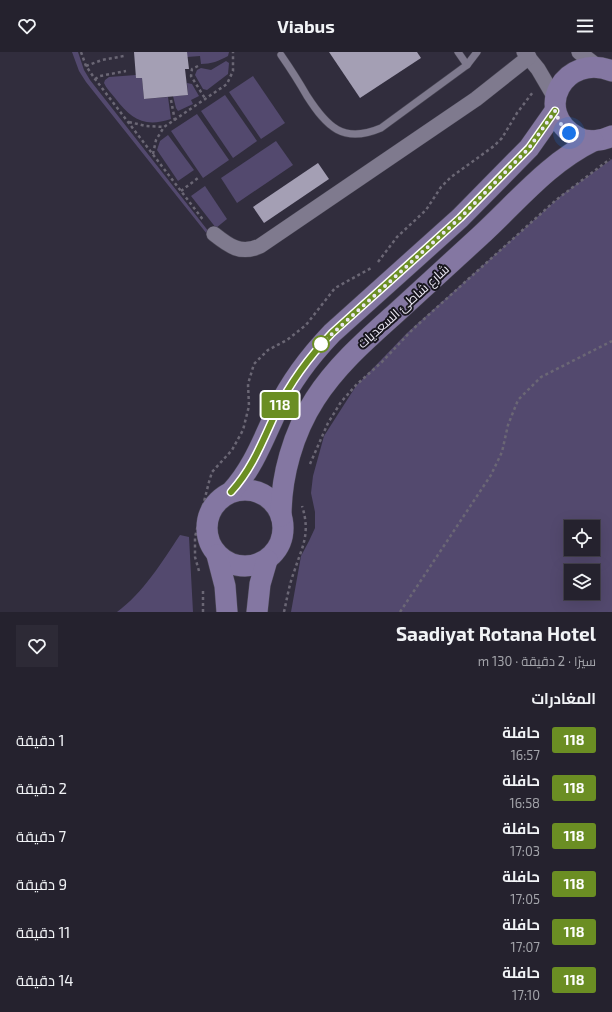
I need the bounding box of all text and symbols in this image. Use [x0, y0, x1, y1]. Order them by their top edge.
icon: heart [16, 15, 38, 37]
text: Viabus [277, 15, 335, 37]
icon: menu [574, 15, 596, 37]
your location [559, 123, 579, 143]
street label: شارع شاطئ السعديات [354, 261, 453, 352]
unlabelled marker [312, 335, 330, 353]
line badge: 118 [257, 392, 303, 418]
text: 118 [270, 396, 290, 413]
map controls [564, 520, 600, 600]
button: locate [564, 520, 600, 556]
button: layers [564, 564, 600, 600]
text: Saadiyat Rotana Hotel [396, 622, 596, 645]
button: heart [16, 625, 58, 667]
text: سيرًا · 2 دقيقة · 130 m [478, 653, 596, 669]
text: المغادرات [531, 689, 596, 707]
text: حافلة [502, 723, 540, 741]
text: 1 دقيقة [16, 731, 64, 749]
text: 118 [564, 731, 584, 748]
text: 16:57 [511, 747, 540, 763]
text: حافلة [502, 771, 540, 789]
text: 2 دقيقة [16, 779, 67, 797]
text: 118 [564, 779, 584, 796]
text: 16:58 [509, 795, 540, 811]
text: حافلة [502, 819, 540, 837]
text: 7 دقيقة [16, 827, 66, 845]
text: 118 [564, 827, 584, 844]
text: 17:03 [510, 843, 540, 859]
text: حافلة [502, 867, 540, 885]
text: 9 دقيقة [16, 875, 67, 893]
text: 118 [564, 875, 584, 892]
text: 17:05 [510, 891, 540, 907]
text: حافلة [502, 915, 540, 933]
text: 11 دقيقة [16, 923, 70, 941]
text: 118 [564, 923, 584, 940]
text: 17:07 [511, 939, 540, 955]
text: حافلة [502, 963, 540, 981]
text: 14 دقيقة [16, 971, 74, 989]
text: 118 [564, 971, 584, 988]
text: 17:10 [512, 987, 540, 1003]

